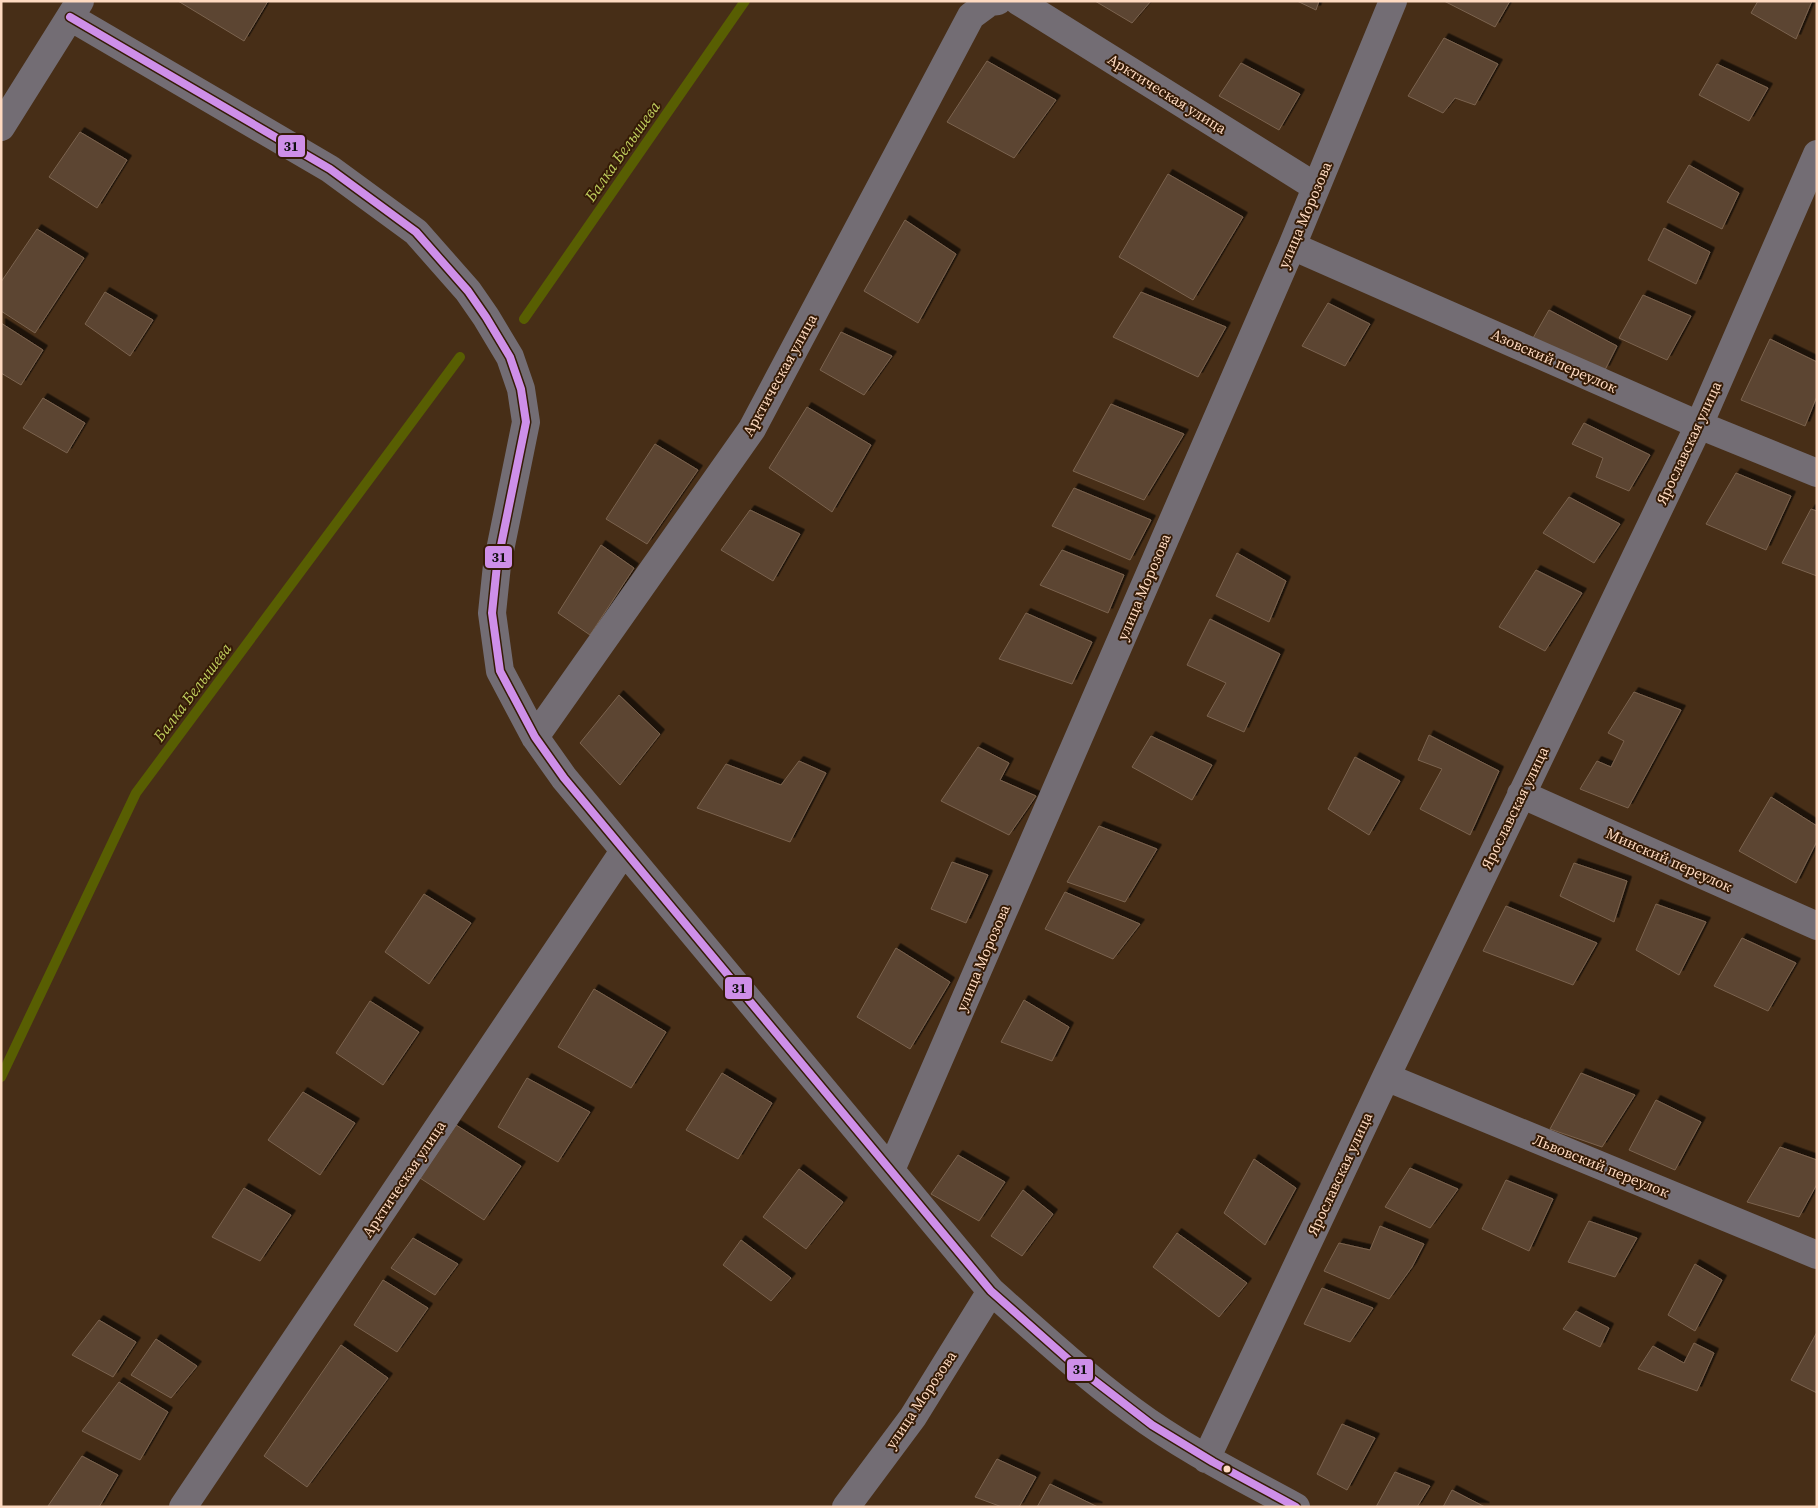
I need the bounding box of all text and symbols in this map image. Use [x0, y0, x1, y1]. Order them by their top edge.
street label: Арктическая улица [1104, 48, 1231, 139]
water label: Балка Белышева [579, 96, 665, 207]
line badge: 31 [277, 134, 306, 158]
text: 31 [283, 136, 299, 156]
street label: улица Морозова [1273, 158, 1337, 271]
street label: Арктическая улица [737, 310, 822, 440]
street label: Азовский переулок [1488, 323, 1621, 398]
street label: Ярославская улица [1651, 377, 1727, 508]
street label: улица Морозова [1112, 530, 1176, 643]
line badge: 31 [484, 545, 513, 569]
text: 31 [491, 547, 507, 567]
water label: Балка Белышева [147, 638, 237, 747]
street label: Ярославская улица [1476, 743, 1554, 873]
street label: Минский переулок [1603, 822, 1736, 897]
street label: улица Морозова [951, 901, 1015, 1014]
line badge: 31 [724, 976, 753, 1000]
text: 31 [731, 978, 747, 998]
street label: Ярославская улица [1302, 1108, 1378, 1239]
street label: Арктическая улица [357, 1116, 451, 1241]
street label: Львовский переулок [1530, 1129, 1673, 1203]
street label: улица Морозова [880, 1346, 961, 1453]
line badge: 31 [1066, 1358, 1094, 1382]
text: 31 [1072, 1359, 1088, 1379]
unlabelled marker [1222, 1464, 1232, 1474]

